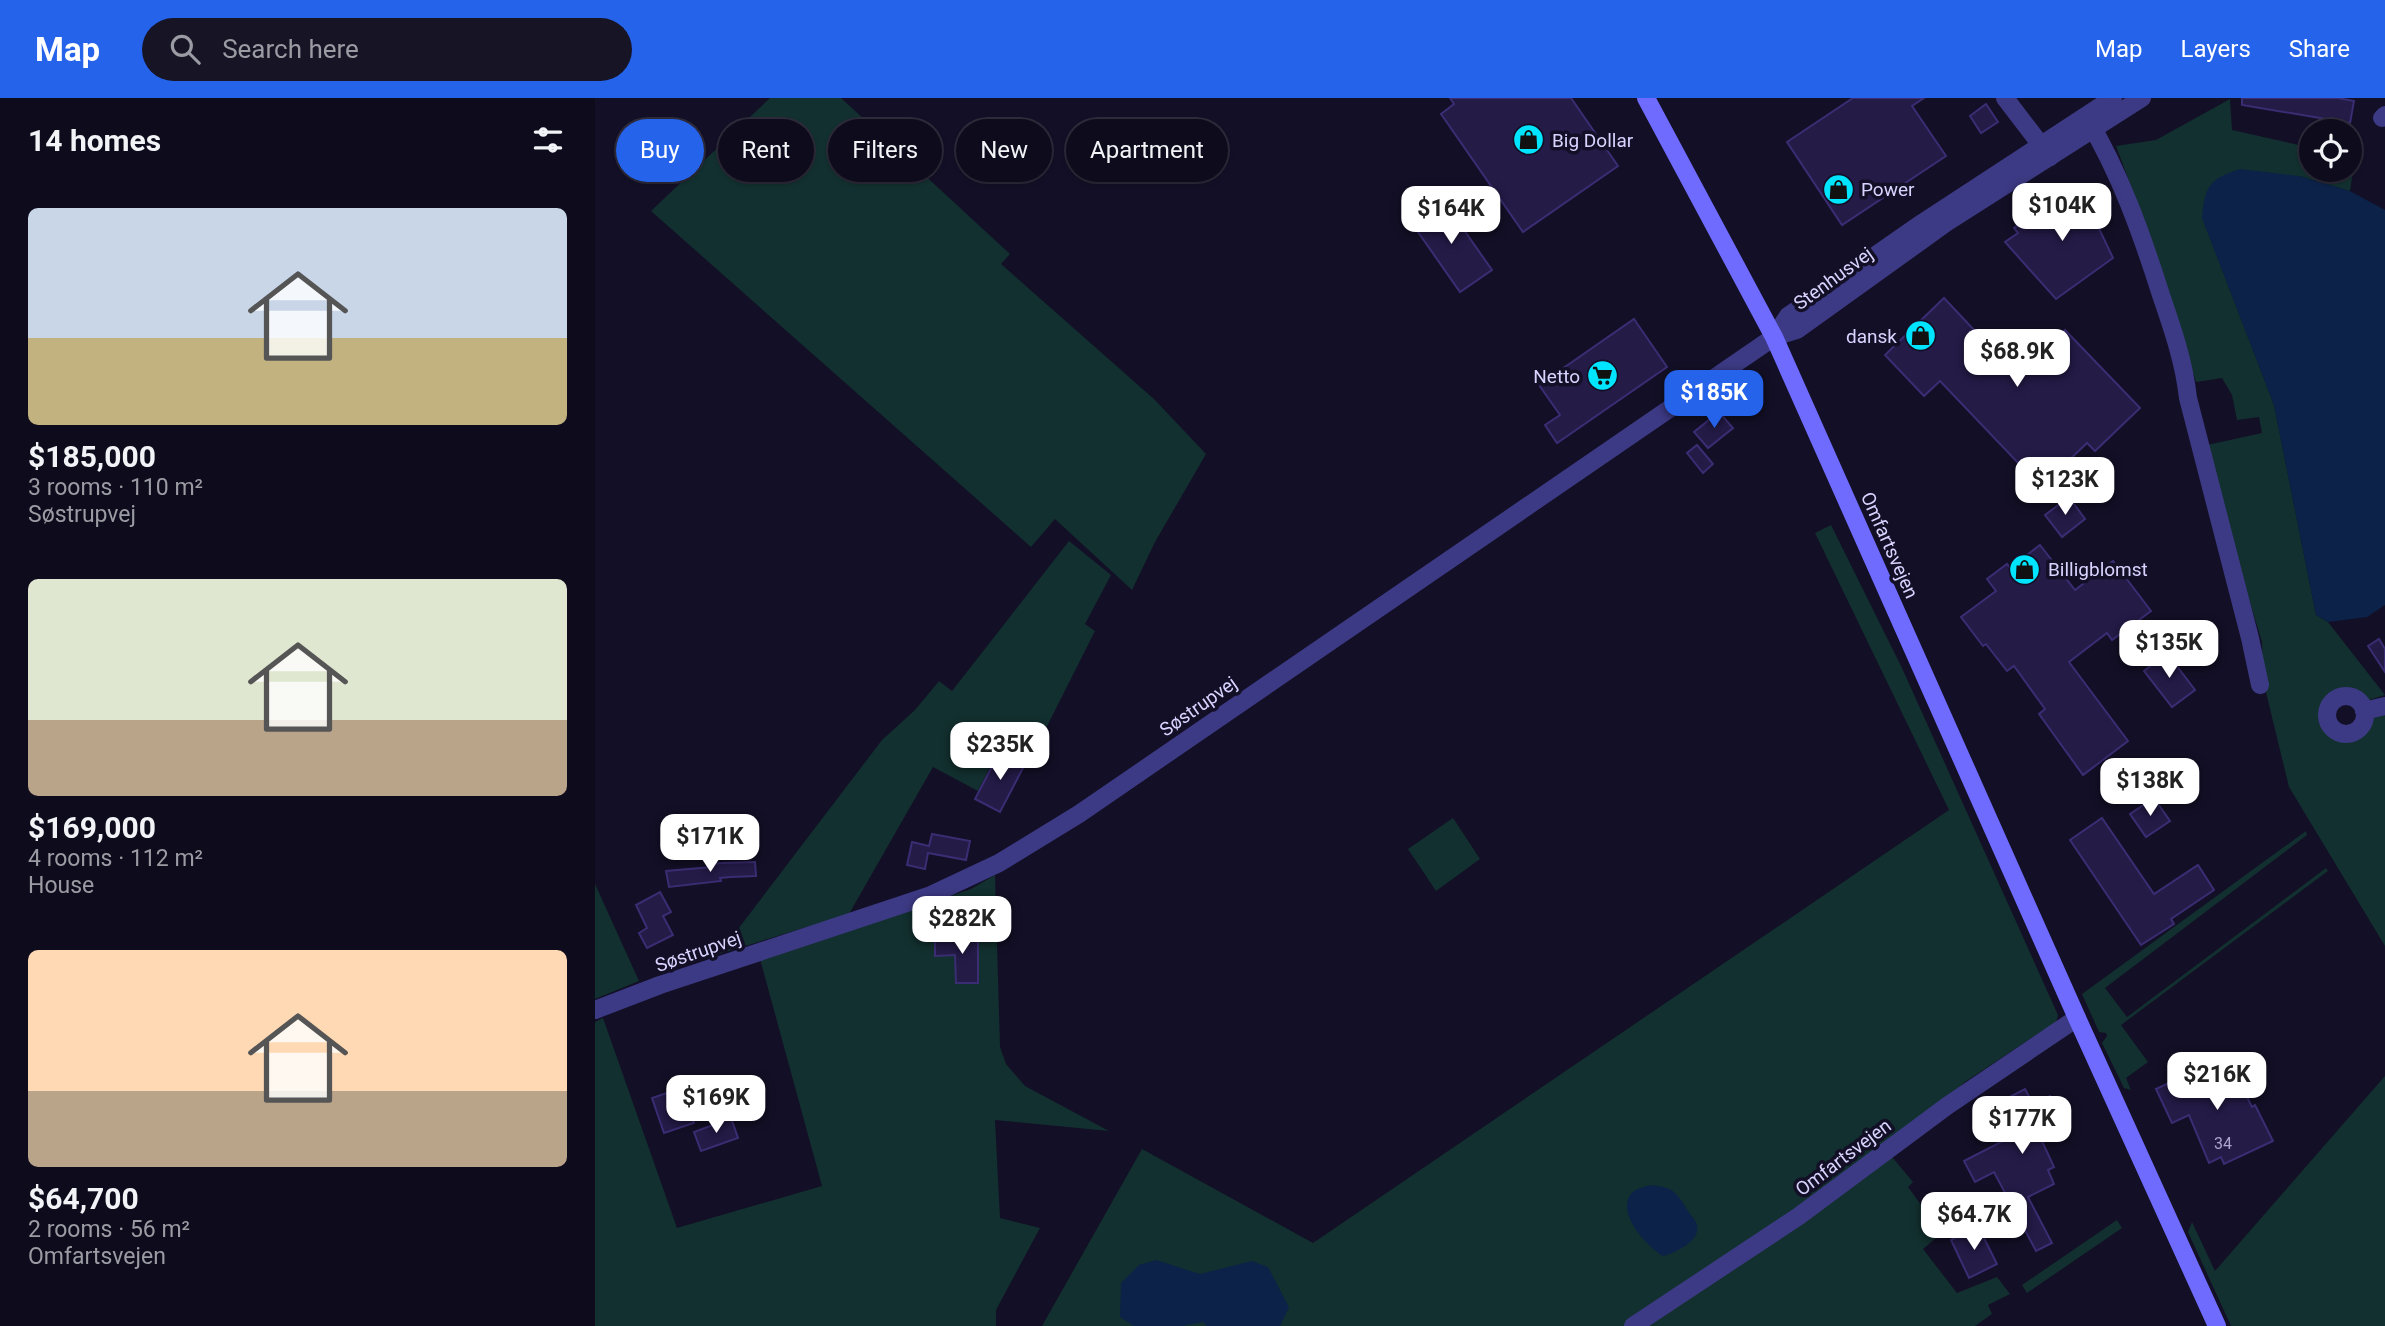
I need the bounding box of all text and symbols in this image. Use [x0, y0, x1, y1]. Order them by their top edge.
search box [142, 18, 632, 81]
text: Map [35, 30, 100, 69]
icon: search [166, 30, 204, 68]
text: Search here [222, 34, 359, 64]
text: Map [2095, 35, 2143, 63]
text: Layers [2181, 35, 2251, 63]
text: Share [2289, 35, 2350, 63]
chip: Buy [616, 119, 704, 182]
chip: Rent [718, 119, 814, 182]
chip: Filters [828, 119, 942, 182]
chip: New [956, 119, 1052, 182]
chip: Apartment [1066, 119, 1228, 182]
map controls [2299, 119, 2362, 182]
button: locate [2299, 119, 2362, 182]
icon: filters [529, 121, 567, 159]
text: 14 homes [28, 123, 161, 158]
shop icon: Big Dollar [1512, 123, 1546, 157]
place label: Big Dollar [1552, 129, 1634, 152]
shop icon: Power [1821, 172, 1855, 206]
place label: Power [1861, 178, 1915, 201]
pin: $104K [2013, 184, 2111, 243]
pin: $164K [1402, 186, 1500, 246]
text: $104K [2028, 192, 2096, 219]
text: $164K [1417, 195, 1485, 222]
street label: Stenhusvej [1789, 242, 1877, 315]
icon: home [235, 253, 361, 379]
shop icon: dansk [1903, 319, 1937, 353]
place label: dansk [1846, 325, 1897, 348]
pin: $68.9K [1960, 330, 2074, 389]
text: $68.9K [1980, 338, 2054, 365]
supermarket icon: Netto [1586, 359, 1620, 393]
place label: Netto [1533, 365, 1580, 388]
pin: $185K [1665, 370, 1763, 430]
text: $185K [1680, 379, 1748, 406]
text: $185,000 [28, 439, 156, 474]
pin: $123K [2016, 458, 2114, 517]
text: $123K [2031, 466, 2099, 493]
text: 3 rooms · 110 m² [28, 474, 203, 501]
street label: Omfartsvejen [1856, 489, 1923, 602]
text: Søstrupvej [28, 501, 136, 528]
shop icon: Billigblomst [2008, 552, 2042, 586]
place label: Billigblomst [2048, 558, 2148, 581]
pin: $135K [2120, 620, 2218, 680]
icon: home [235, 624, 361, 750]
text: $135K [2135, 629, 2203, 656]
street label: Søstrupvej [1155, 671, 1241, 741]
pin: $235K [951, 722, 1049, 782]
text: $235K [966, 731, 1034, 758]
pin: $138K [2101, 758, 2199, 818]
text: $138K [2116, 767, 2184, 794]
text: $169,000 [28, 810, 156, 845]
pin: $171K [661, 814, 759, 874]
text: $171K [676, 823, 744, 850]
text: 4 rooms · 112 m² [28, 845, 203, 872]
text: House [28, 872, 94, 899]
pin: $282K [913, 896, 1011, 956]
text: $282K [928, 905, 996, 932]
street label: Søstrupvej [652, 926, 744, 977]
icon: home [235, 995, 361, 1121]
pin: $216K [2168, 1052, 2266, 1112]
text: $216K [2183, 1061, 2251, 1088]
pin: $169K [667, 1076, 765, 1135]
text: $169K [682, 1084, 750, 1111]
pin: $177K [1973, 1096, 2071, 1156]
text: $177K [1988, 1105, 2056, 1132]
street label: Omfartsvejen [1791, 1114, 1896, 1201]
house number: 34 [2214, 1134, 2232, 1153]
text: $64,700 [28, 1181, 139, 1216]
pin: $64.7K [1917, 1192, 2031, 1252]
text: $64.7K [1937, 1201, 2011, 1228]
text: 2 rooms · 56 m² [28, 1216, 190, 1243]
text: Omfartsvejen [28, 1243, 166, 1270]

